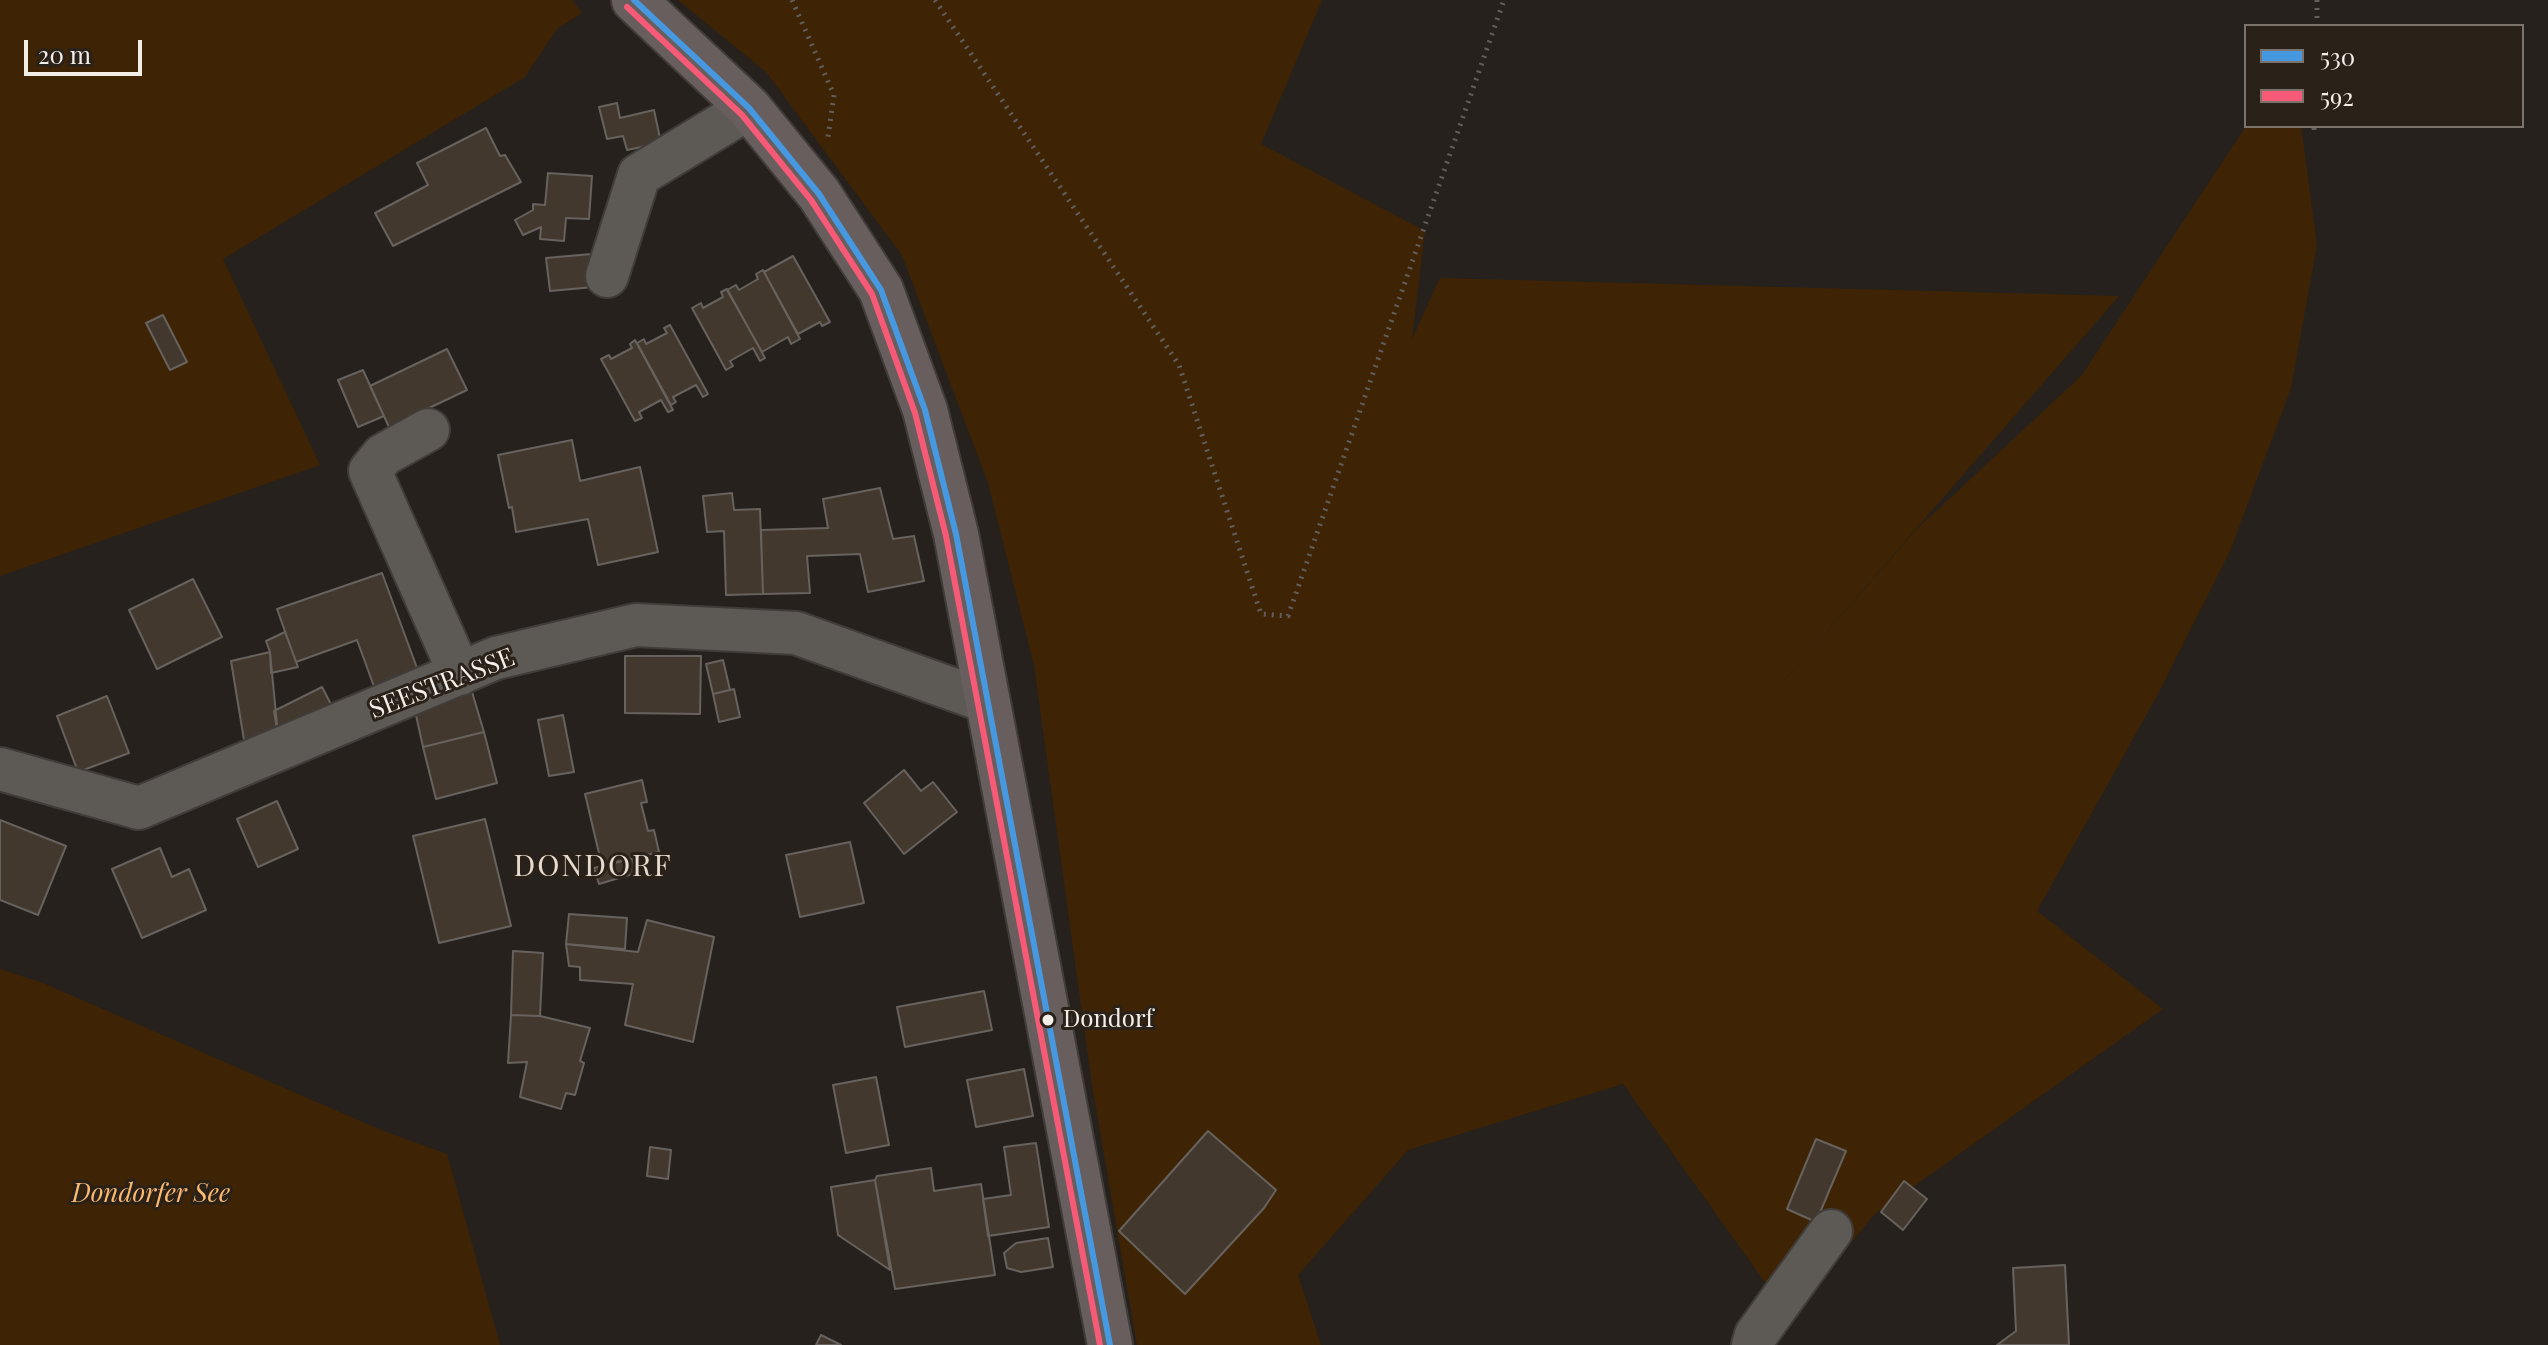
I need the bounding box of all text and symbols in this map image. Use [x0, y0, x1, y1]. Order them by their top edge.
scale bar [28, 24, 146, 74]
legend [2244, 24, 2524, 128]
text: 20 m [38, 38, 91, 70]
text: 530 [2320, 40, 2355, 72]
text: 592 [2320, 80, 2354, 112]
street label: SEESTRASSE [365, 642, 519, 726]
district label: DONDORF [513, 849, 673, 885]
place label: Dondorf [1063, 1006, 1153, 1034]
marker: Dondorf [1040, 1012, 1056, 1028]
park label: Dondorfer See [72, 1178, 230, 1210]

